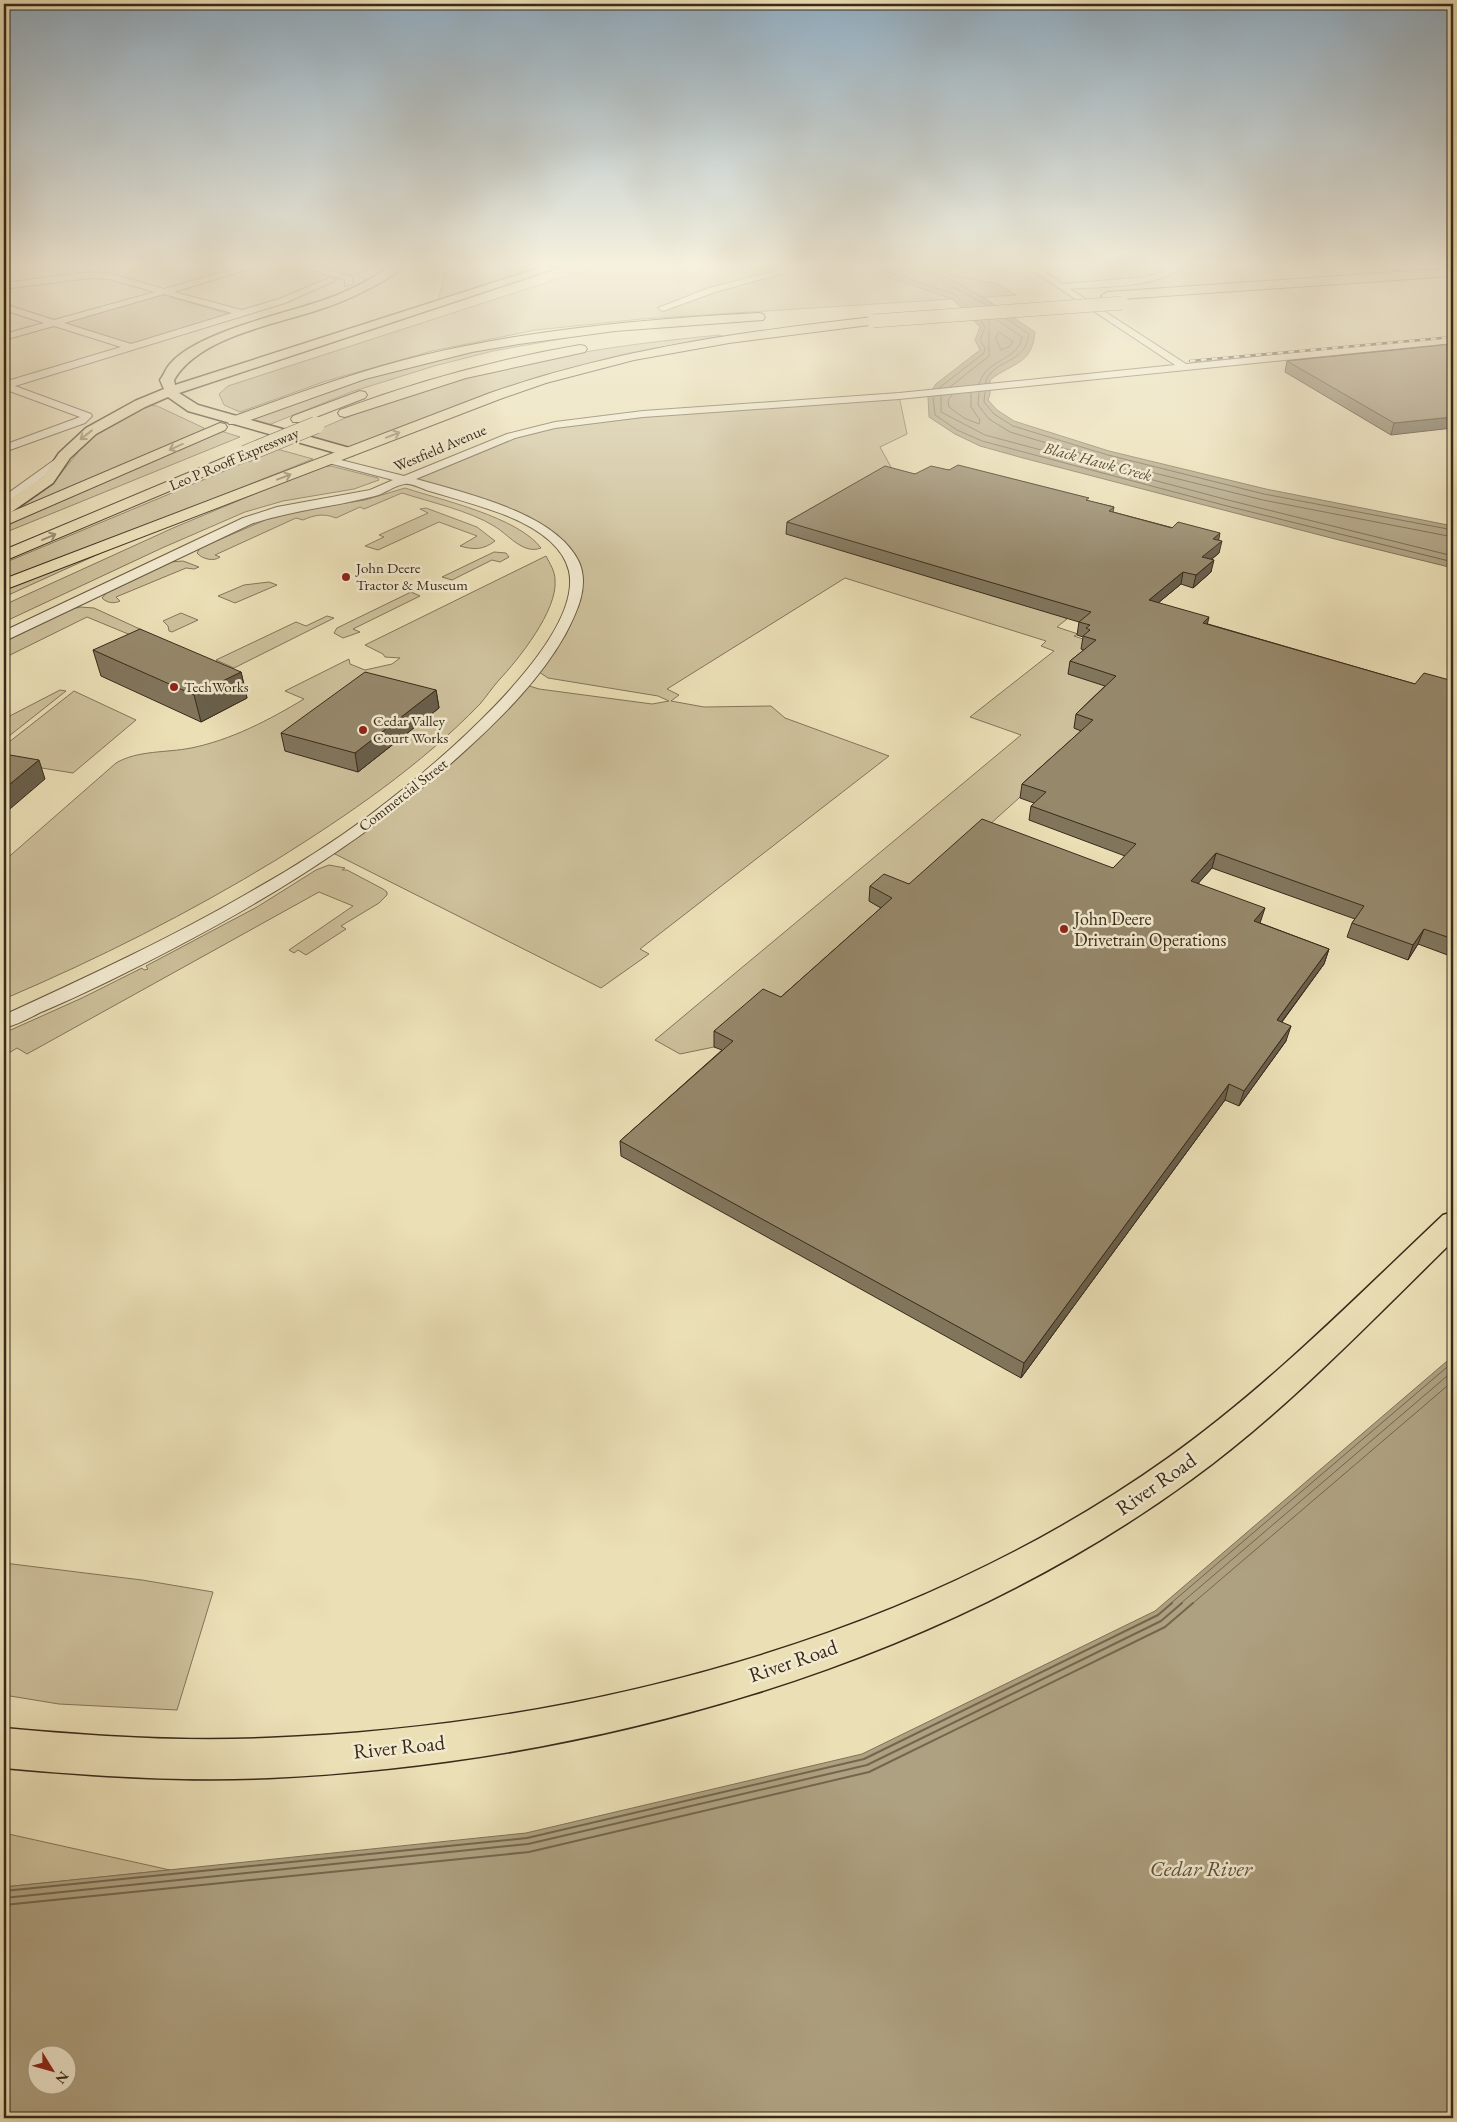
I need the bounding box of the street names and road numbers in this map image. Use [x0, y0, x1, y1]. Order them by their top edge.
street label: Westfield Avenue [391, 419, 489, 476]
street label: Leo P Rooff Expressway [166, 422, 302, 494]
street label: Commercial Street [354, 754, 451, 835]
street label: River Road [1110, 1446, 1202, 1521]
street label: River Road [745, 1633, 841, 1688]
street label: River Road [352, 1728, 447, 1765]

